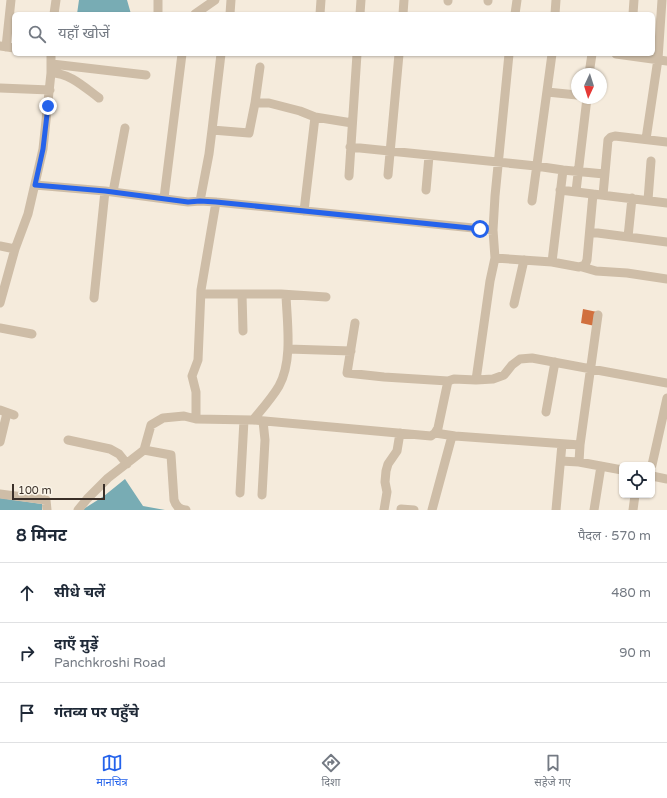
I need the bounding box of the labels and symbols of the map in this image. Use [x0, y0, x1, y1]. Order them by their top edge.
north arrow [571, 68, 607, 104]
route end [39, 97, 57, 115]
route start [471, 220, 489, 238]
scale bar [12, 482, 105, 501]

